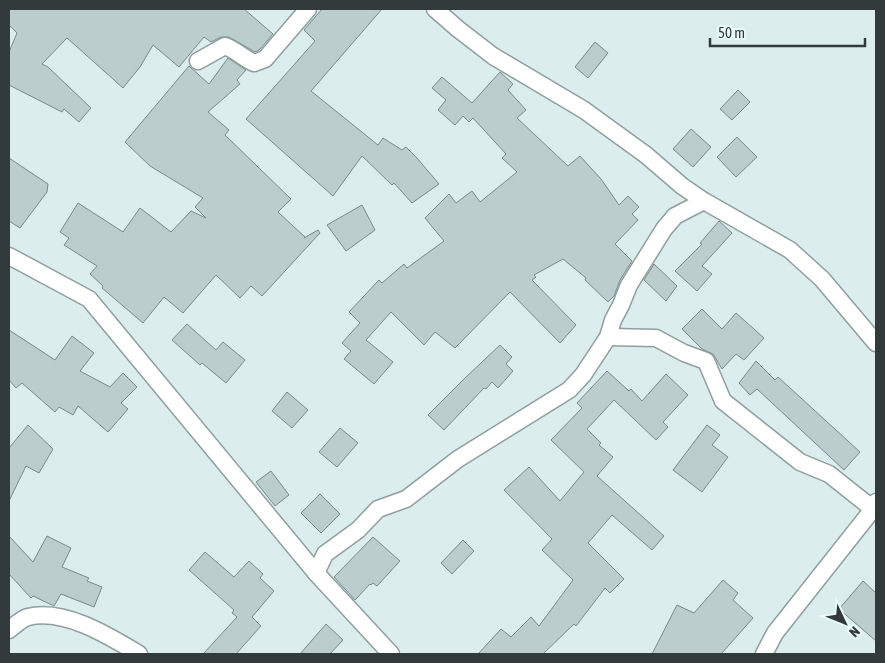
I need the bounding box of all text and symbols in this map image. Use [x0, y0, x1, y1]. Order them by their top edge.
scale bar [710, 15, 865, 47]
text: 50 m [718, 24, 745, 41]
north arrow [820, 598, 870, 648]
text: N [846, 623, 863, 640]

